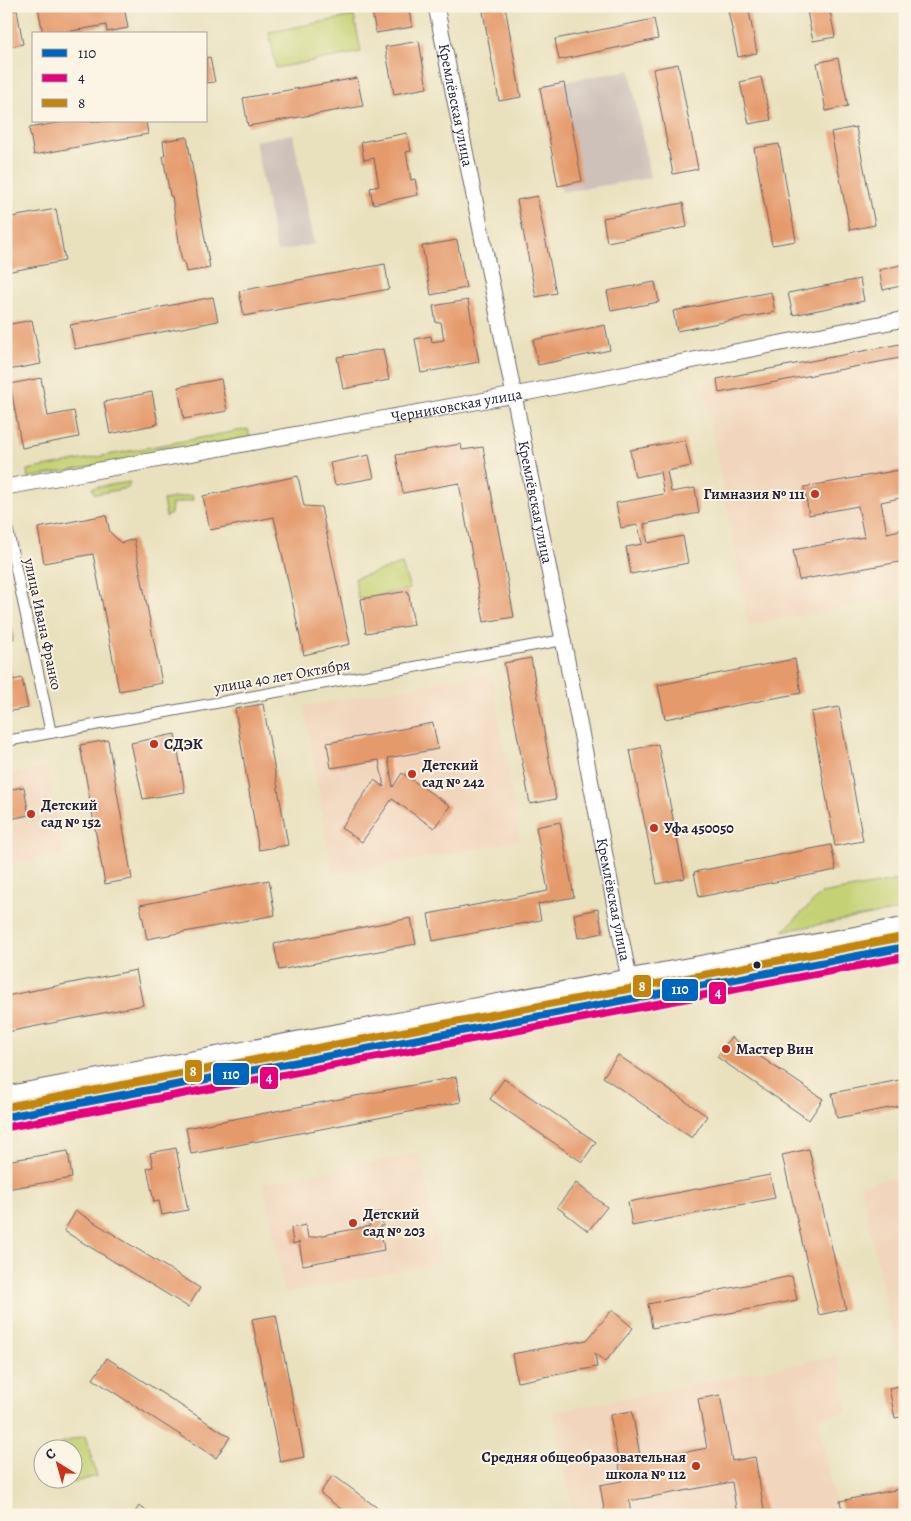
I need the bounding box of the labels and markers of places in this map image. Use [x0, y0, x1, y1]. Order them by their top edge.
place label: Гимназия № 111 [704, 484, 806, 504]
marker: Гимназия № 111 [809, 488, 821, 500]
place label: СДЭК [164, 734, 203, 754]
marker: СДЭК [148, 738, 160, 750]
place label: Детский сад № 242 [422, 755, 485, 792]
marker: Детский сад № 242 [406, 768, 418, 780]
place label: Детский сад № 152 [41, 795, 102, 832]
marker: Детский сад № 152 [25, 808, 37, 820]
place label: Уфа 450050 [664, 818, 734, 838]
marker: Уфа 450050 [648, 822, 660, 834]
unlabelled marker [752, 960, 762, 970]
place label: Мастер Вин [736, 1039, 814, 1059]
marker: Мастер Вин [720, 1043, 732, 1055]
place label: Детский сад № 203 [363, 1204, 425, 1241]
marker: Детский сад № 203 [347, 1217, 359, 1229]
place label: Средняя общеобразовательная школа № 112 [482, 1447, 687, 1484]
marker: Средняя общеобразовательная школа № 112 [690, 1460, 702, 1472]

